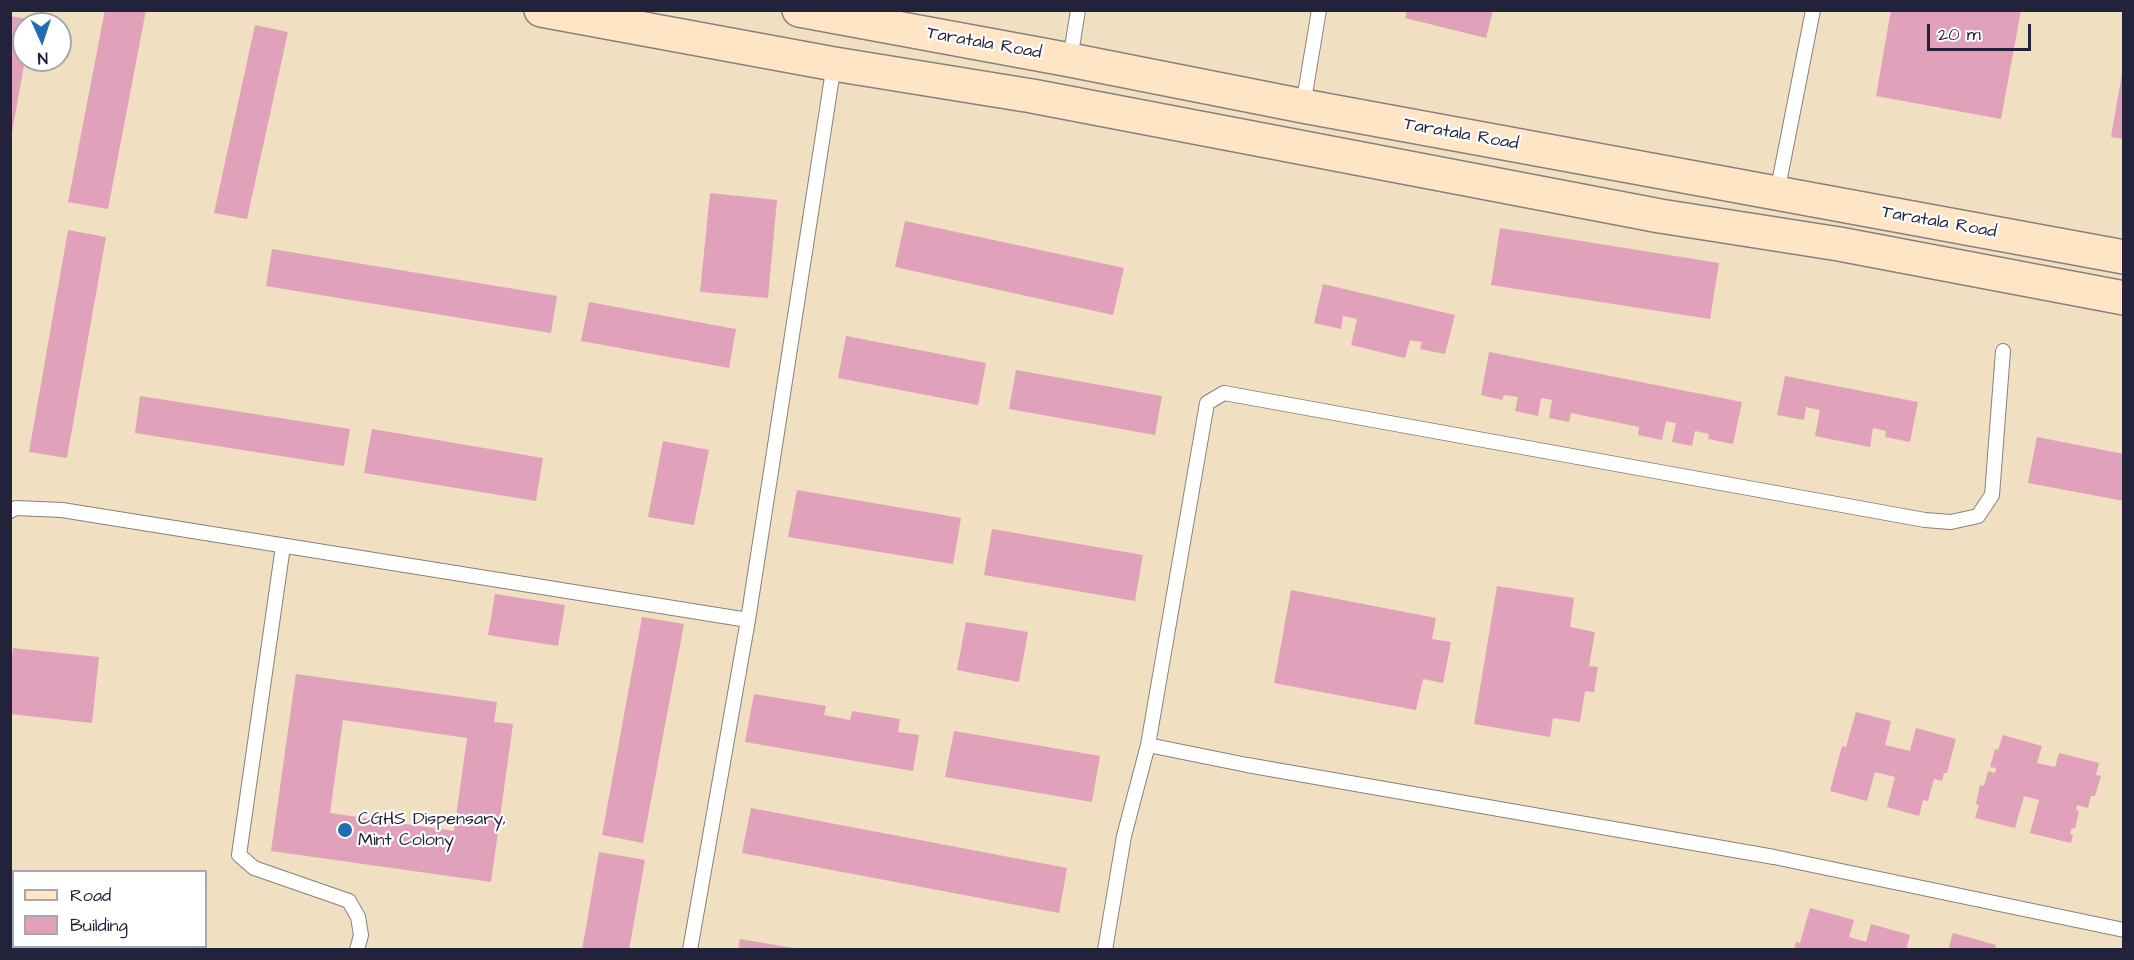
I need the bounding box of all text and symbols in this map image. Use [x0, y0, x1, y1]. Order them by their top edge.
north arrow [12, 12, 72, 72]
scale bar [1930, 12, 2034, 50]
text: 20 m [1938, 22, 1981, 47]
street label: Taratala Road [925, 23, 1043, 65]
text: N [37, 47, 48, 69]
street label: Taratala Road [1402, 114, 1520, 156]
street label: Taratala Road [1880, 202, 1998, 244]
place label: CGHS Dispensary, Mint Colony [358, 809, 506, 852]
marker: CGHS Dispensary, Mint Colony [336, 821, 354, 839]
legend [12, 870, 207, 948]
text: Road [70, 883, 111, 908]
text: Building [70, 913, 128, 938]

